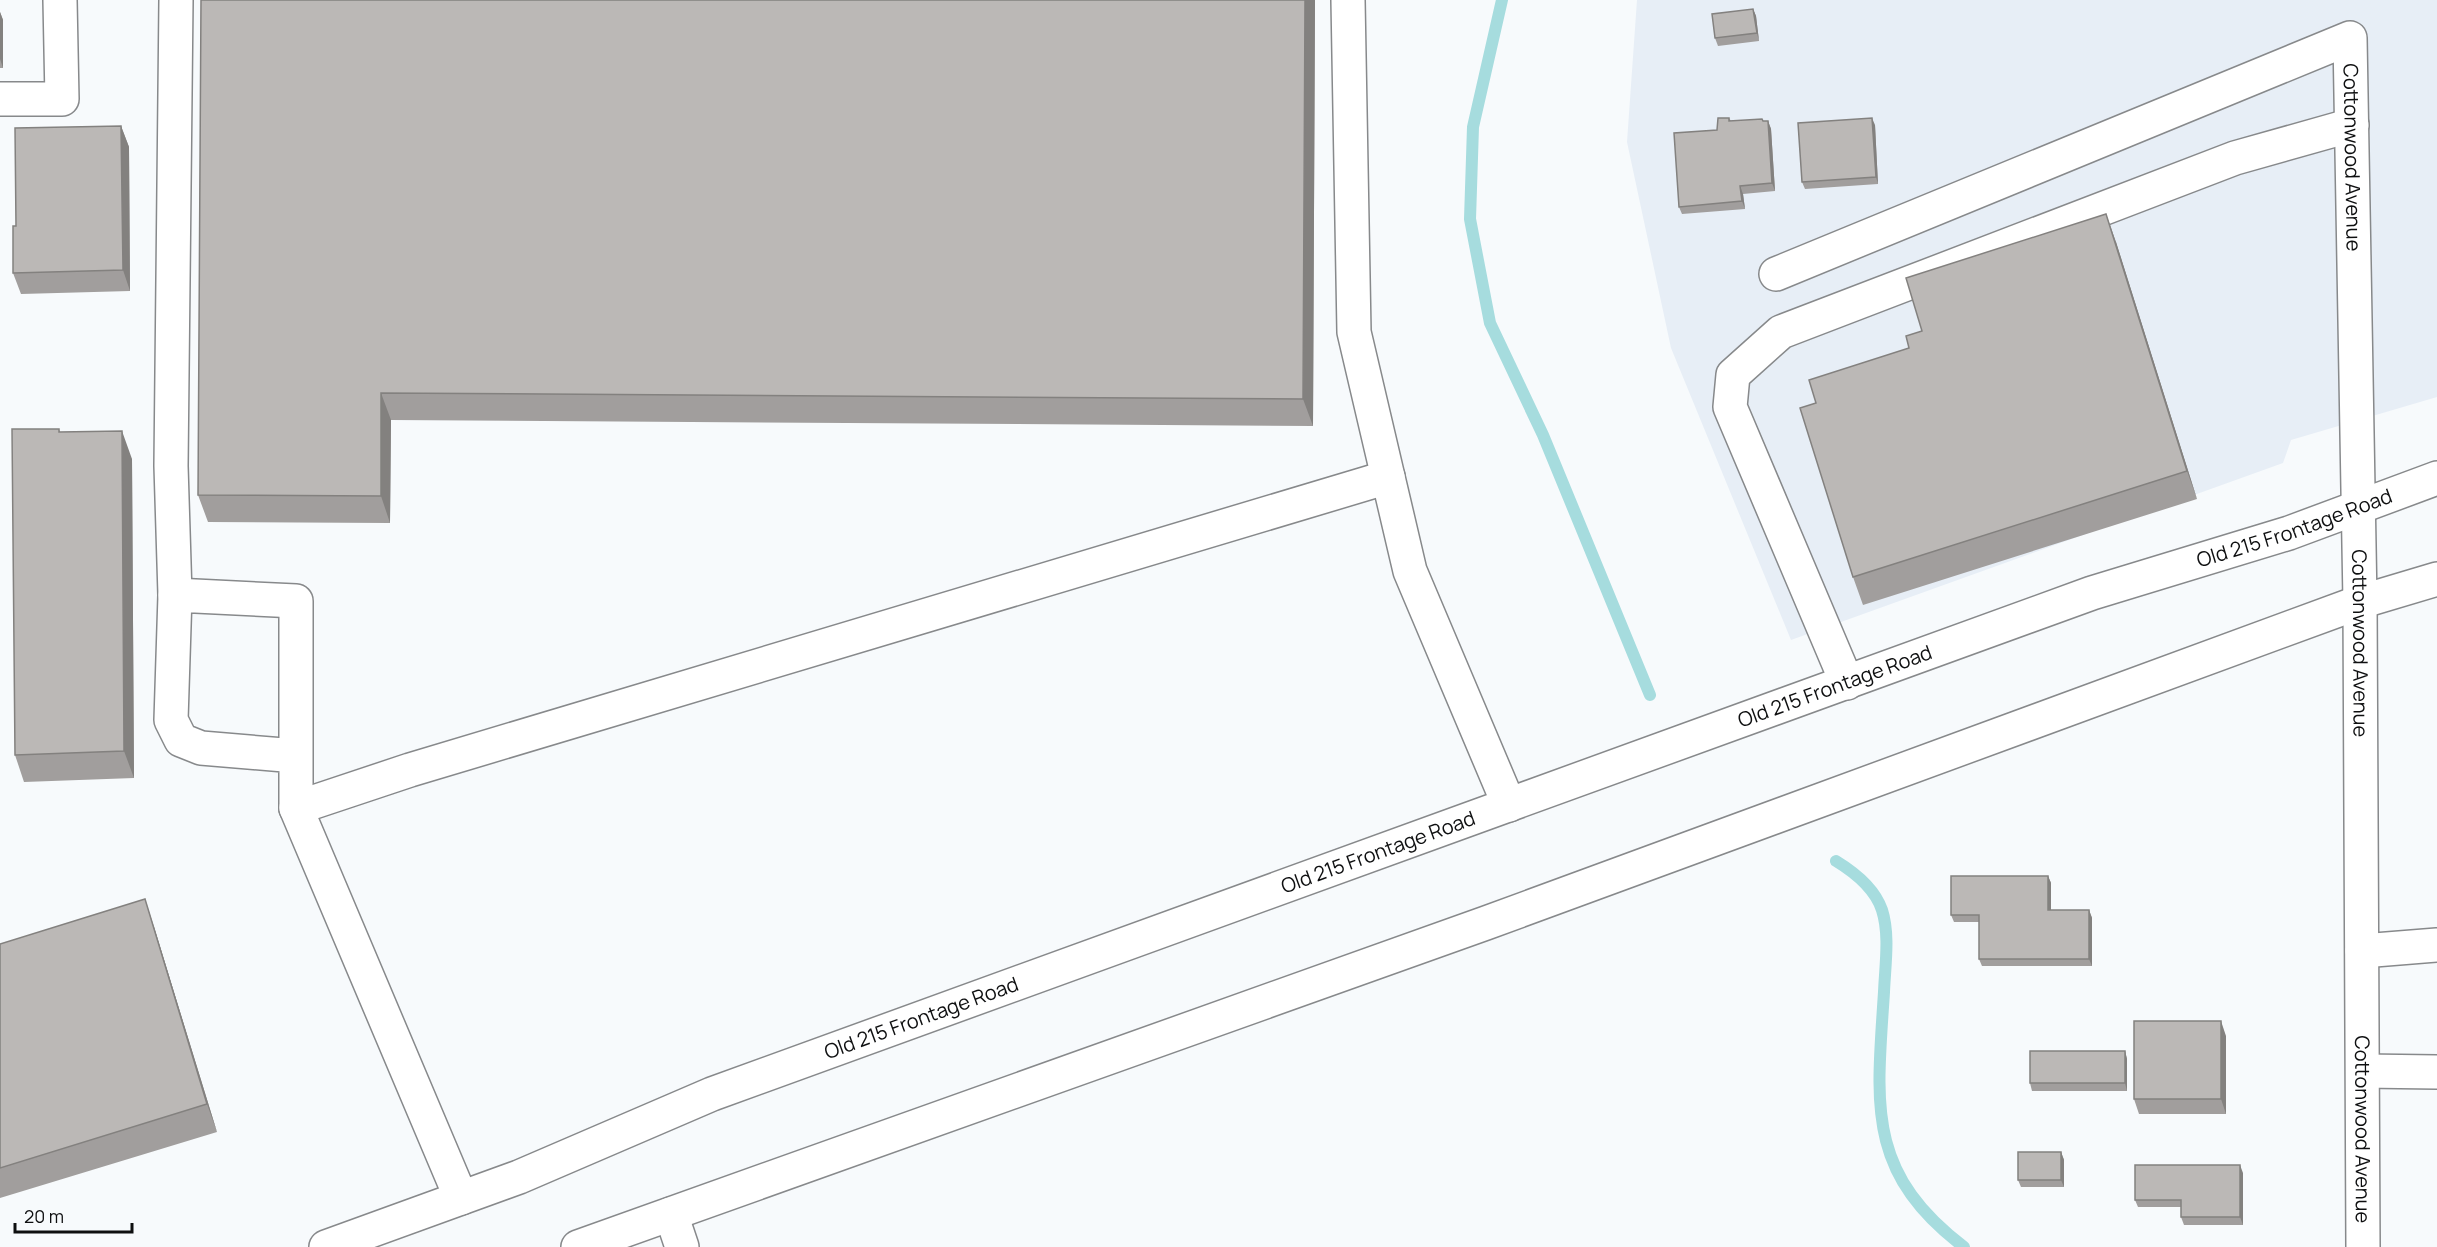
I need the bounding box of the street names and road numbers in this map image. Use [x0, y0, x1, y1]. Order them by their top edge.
street label: Cottonwood Avenue [2337, 63, 2368, 251]
street label: Old 215 Frontage Road [2193, 482, 2396, 573]
street label: Cottonwood Avenue [2346, 549, 2375, 737]
street label: Old 215 Frontage Road [1734, 638, 1936, 733]
street label: Old 215 Frontage Road [1277, 804, 1479, 899]
street label: Old 215 Frontage Road [820, 970, 1022, 1065]
street label: Cottonwood Avenue [2349, 1035, 2377, 1223]

